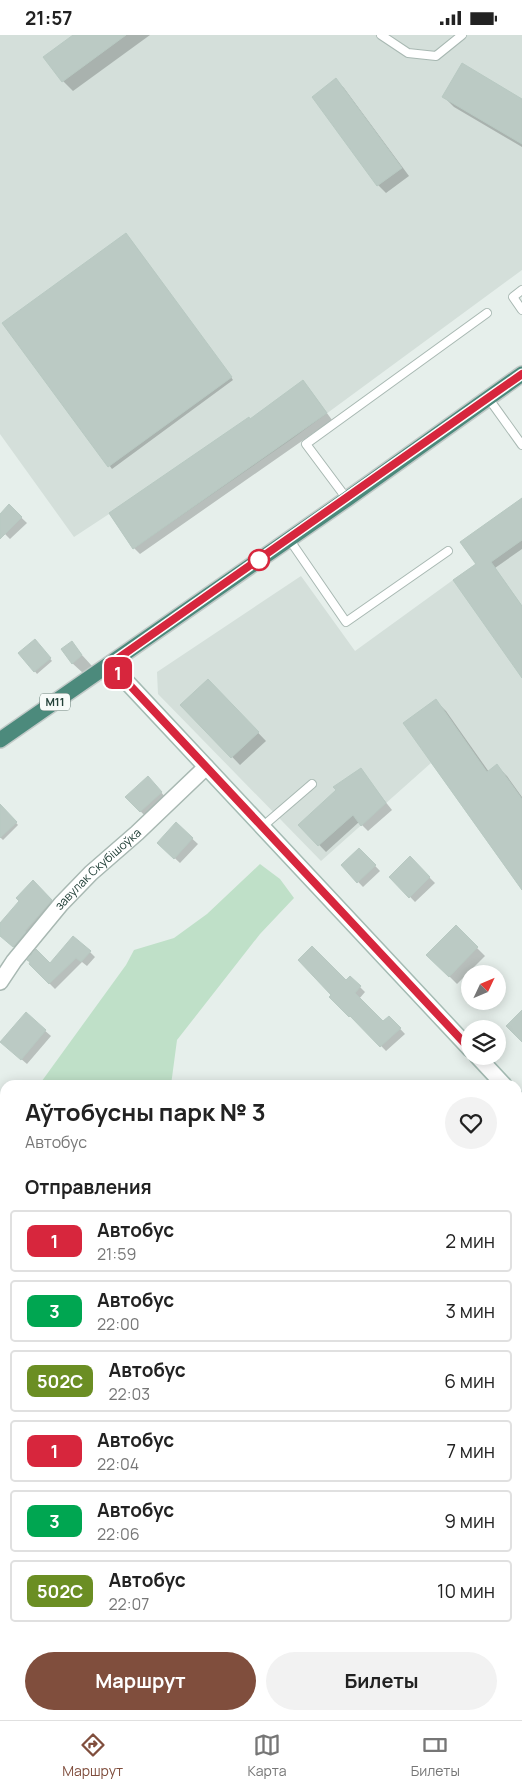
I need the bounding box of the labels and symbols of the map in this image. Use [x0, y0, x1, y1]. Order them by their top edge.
unlabelled marker [248, 549, 270, 571]
line badge: 1 [102, 657, 134, 689]
road number: М11 [40, 694, 70, 711]
street label: завулак Скубішоўка [51, 824, 145, 913]
north arrow [461, 965, 506, 1010]

